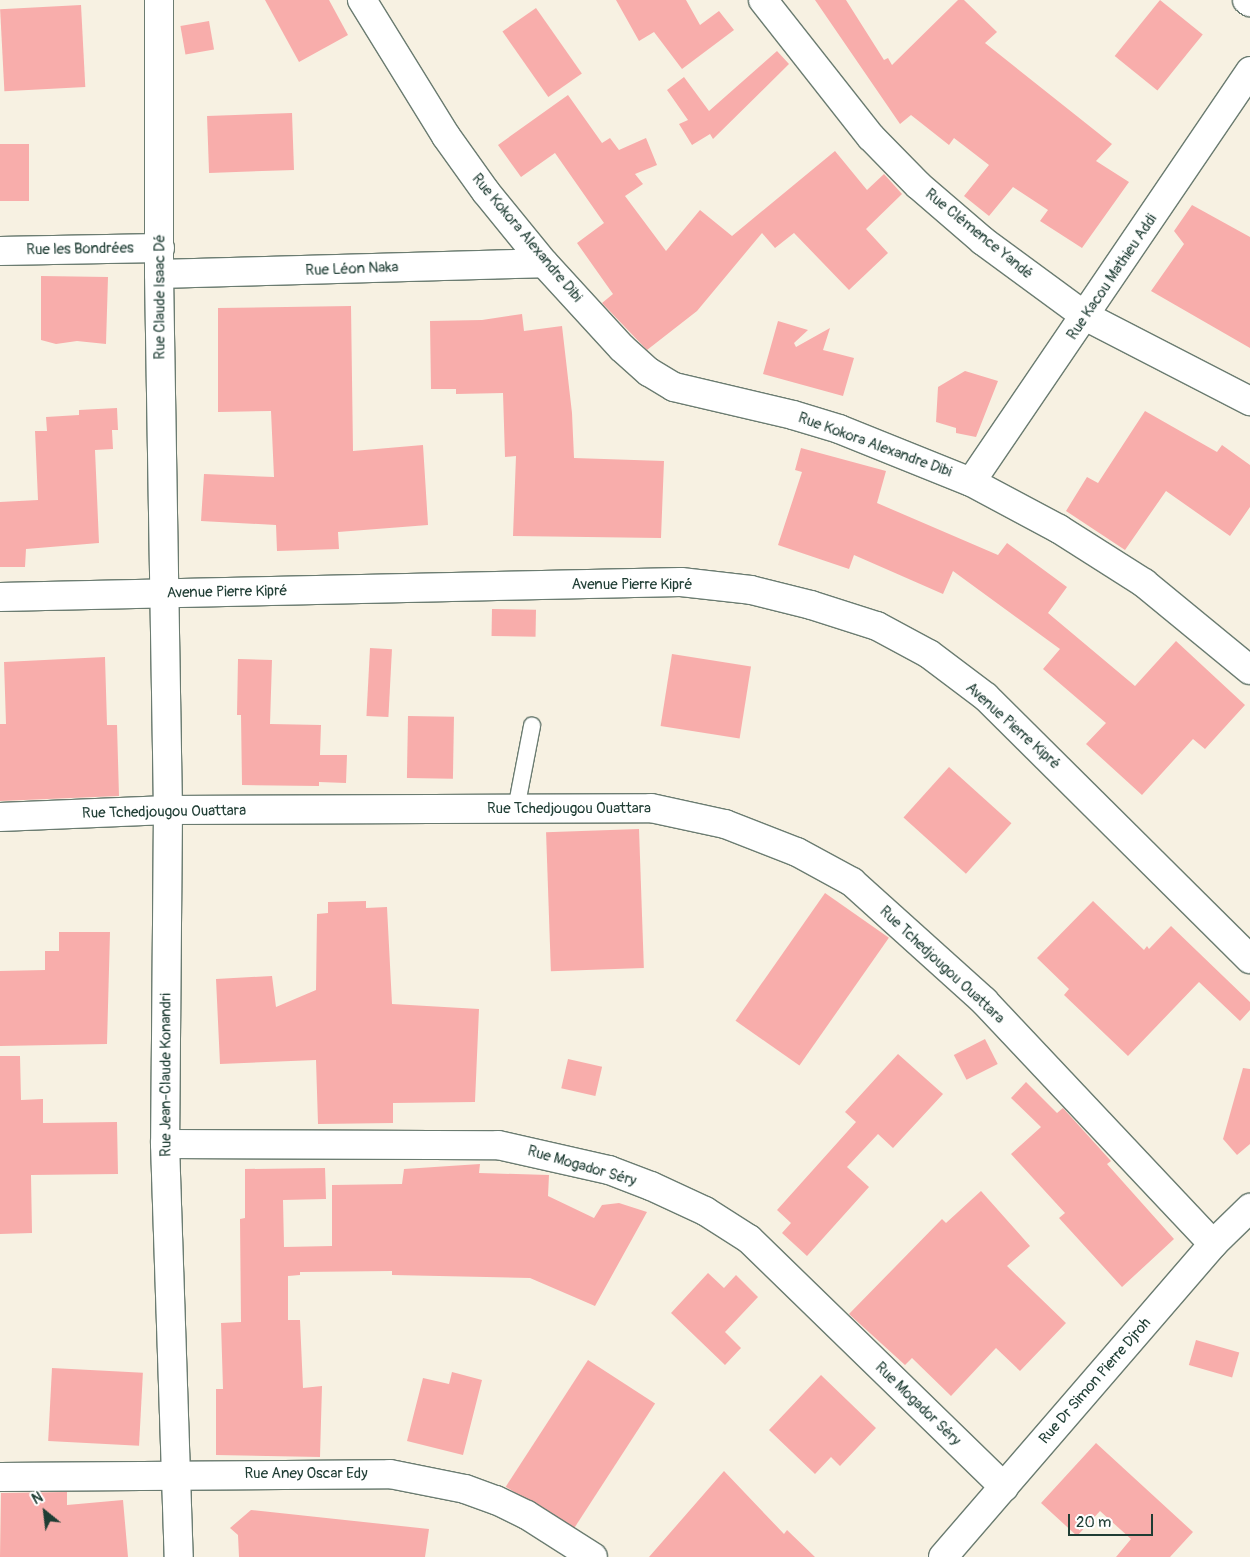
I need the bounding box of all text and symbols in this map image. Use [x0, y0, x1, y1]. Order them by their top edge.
street label: Rue Kokora Alexandre Dibi [468, 170, 586, 306]
street label: Rue Clémence Yandé [922, 185, 1036, 283]
street label: Rue Kacou Mathieu Addi [1063, 211, 1161, 343]
street label: Rue Claude Isaac Dé [151, 234, 169, 360]
street label: Rue les Bondrées [26, 239, 134, 259]
street label: Rue Léon Naka [305, 258, 399, 280]
street label: Rue Kokora Alexandre Dibi [796, 409, 954, 481]
street label: Avenue Pierre Kipré [572, 576, 692, 594]
street label: Avenue Pierre Kipré [166, 582, 288, 602]
street label: Avenue Pierre Kipré [962, 679, 1064, 773]
street label: Rue Tchedjougou Ouattara [487, 800, 651, 818]
street label: Rue Tchedjougou Ouattara [82, 802, 246, 822]
street label: Rue Tchedjougou Ouattara [876, 902, 1008, 1028]
street label: Rue Jean-Claude Konandri [157, 993, 175, 1157]
street label: Rue Mogador Séry [525, 1142, 639, 1190]
street label: Rue Dr Simon Pierre Djroh [1035, 1314, 1155, 1448]
street label: Rue Mogador Séry [871, 1358, 965, 1450]
street label: Rue Aney Oscar Edy [244, 1465, 368, 1483]
north arrow [20, 1487, 70, 1537]
text: N [29, 1489, 46, 1508]
scale bar [1070, 1504, 1155, 1536]
text: 20 m [1076, 1513, 1111, 1532]

